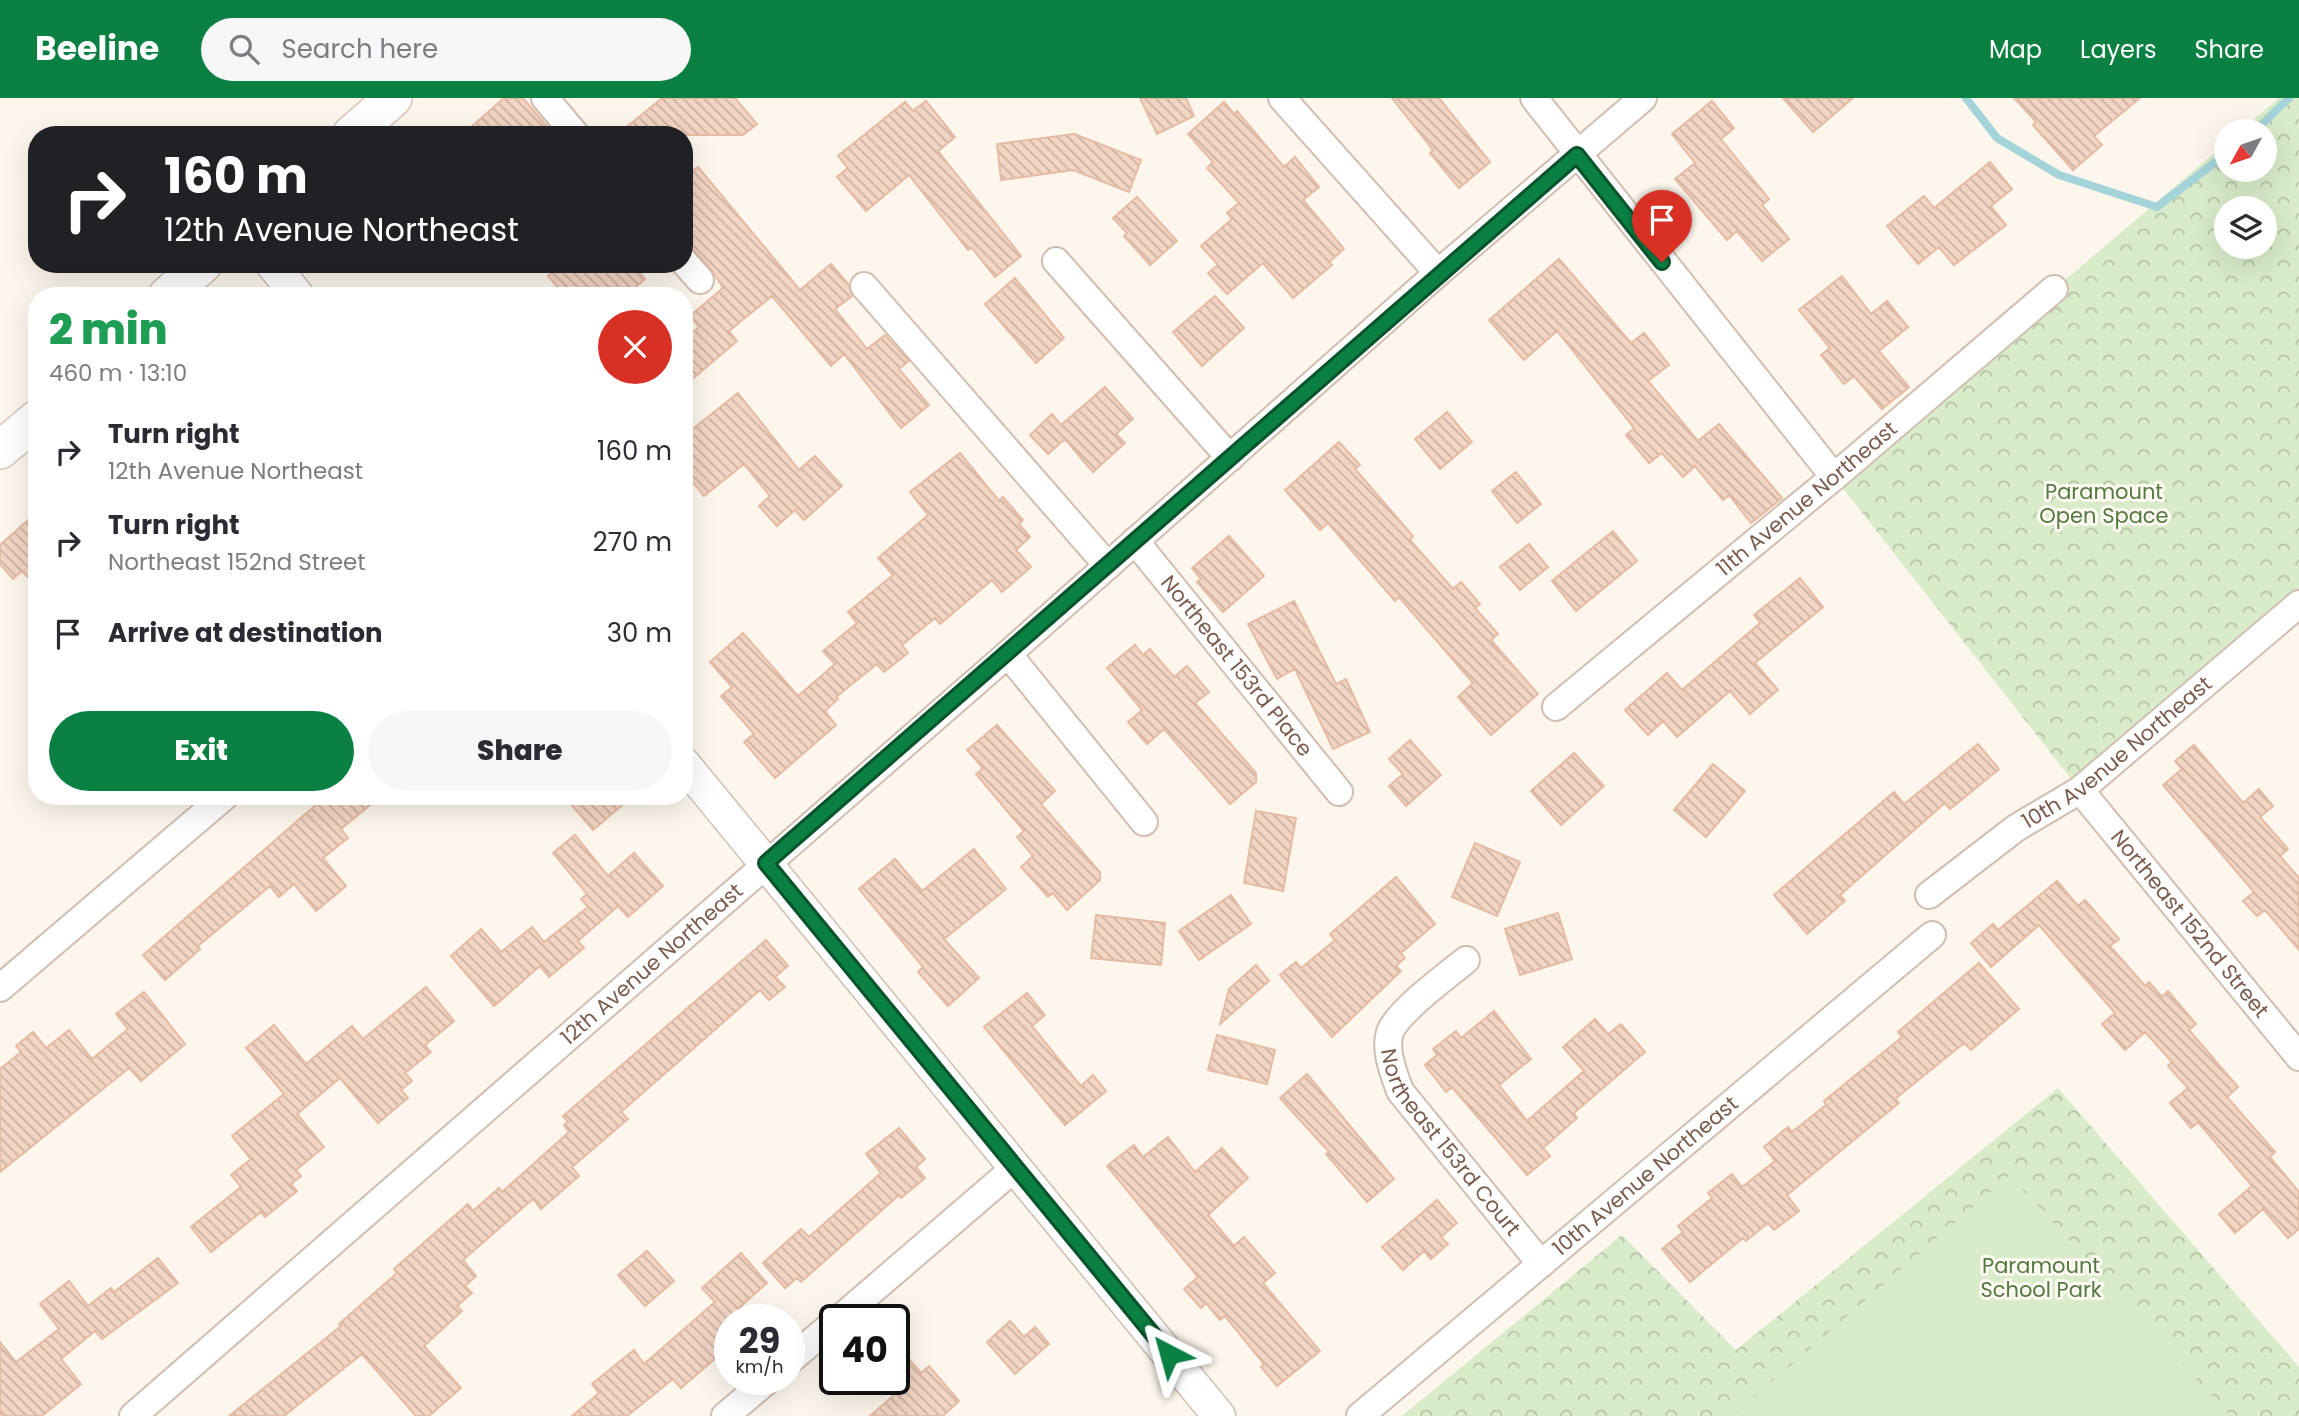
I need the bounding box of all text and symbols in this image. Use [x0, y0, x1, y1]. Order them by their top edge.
search box [201, 18, 691, 81]
text: Beeline [35, 25, 159, 72]
icon: search [225, 30, 263, 68]
text: Search here [281, 31, 438, 67]
text: Map [1989, 33, 2042, 66]
text: Layers [2080, 33, 2156, 66]
text: Share [2194, 33, 2264, 66]
north arrow [2214, 119, 2277, 182]
map controls [2214, 119, 2277, 259]
text: 160 m [164, 142, 308, 210]
icon: right [49, 154, 140, 245]
pin [1632, 190, 1692, 262]
button: layers [2214, 196, 2277, 259]
icon: arrive [1643, 201, 1681, 239]
text: 12th Avenue Northeast [164, 207, 519, 252]
text: 2 min [49, 300, 167, 359]
button: close [598, 310, 672, 384]
text: 460 m · 13:10 [49, 357, 187, 389]
street label: 11th Avenue Northeast [1710, 414, 1903, 583]
text: Turn right [108, 416, 240, 452]
icon: right [49, 433, 87, 471]
text: 160 m [597, 433, 672, 469]
text: 12th Avenue Northeast [108, 455, 363, 487]
park label: Paramount Open Space [2039, 477, 2169, 530]
text: Turn right [108, 507, 240, 543]
icon: right [49, 524, 87, 562]
text: 270 m [593, 524, 672, 560]
text: Northeast 152nd Street [108, 546, 366, 578]
street label: Northeast 153rd Place [1154, 569, 1319, 762]
icon: arrive [49, 615, 87, 653]
text: Arrive at destination [108, 615, 383, 651]
text: 30 m [607, 615, 672, 651]
street label: 10th Avenue Northeast [2016, 669, 2218, 835]
button: Exit [49, 711, 354, 791]
button: Share [368, 711, 672, 791]
street label: Northeast 152nd Street [2104, 823, 2276, 1024]
street label: 12th Avenue Northeast [554, 876, 749, 1051]
street label: Northeast 153rd Court [1374, 1046, 1527, 1242]
street label: 10th Avenue Northeast [1546, 1089, 1744, 1262]
park label: Paramount School Park [1980, 1251, 2102, 1304]
speed limit sign: 40 [819, 1304, 910, 1395]
text: 29 [739, 1316, 780, 1365]
position arrow [1132, 1317, 1206, 1391]
text: km/h [736, 1354, 783, 1379]

